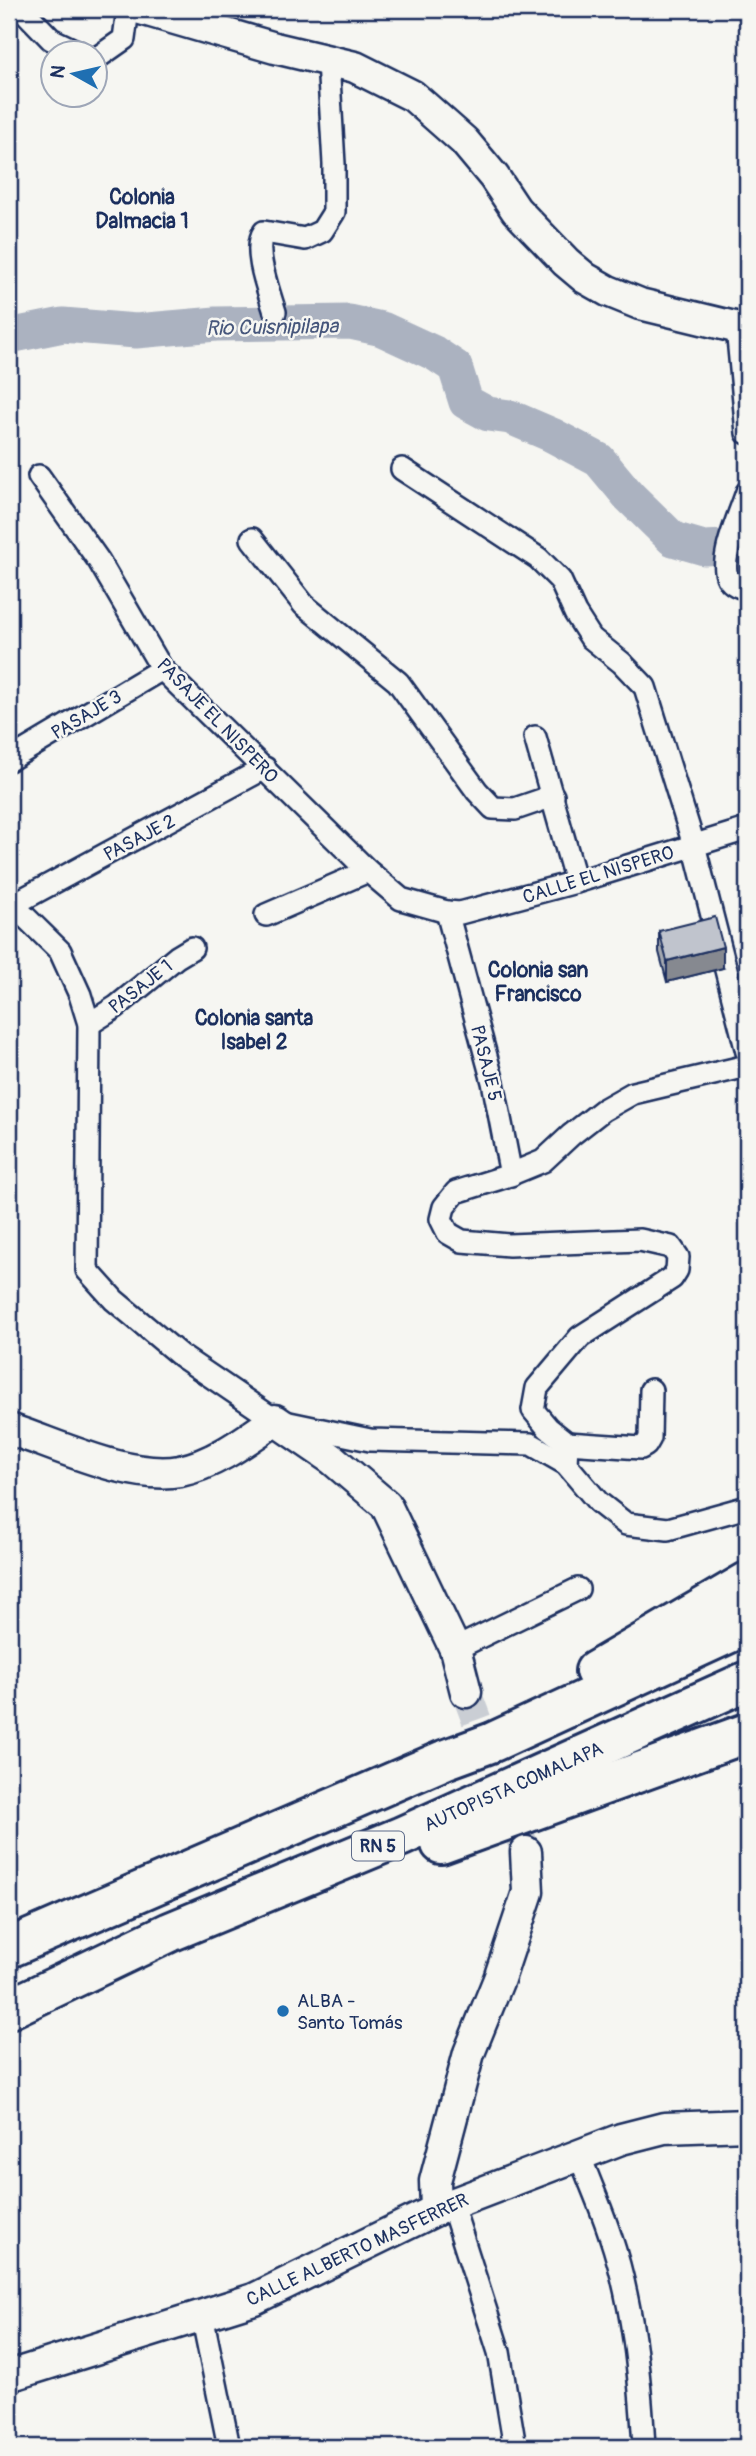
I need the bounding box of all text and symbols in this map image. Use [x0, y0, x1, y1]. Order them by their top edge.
north arrow [38, 38, 108, 108]
text: N [45, 64, 71, 80]
district label: Colonia Dalmacia 1 [95, 184, 189, 235]
water label: Rio Cuisnipilapa [206, 313, 340, 342]
street label: PASAJE EL NISPERO [151, 653, 283, 788]
street label: PASAJE 3 [47, 685, 126, 745]
street label: PASAJE 2 [99, 809, 179, 867]
street label: CALLE EL NISPERO [520, 841, 677, 909]
street label: PASAJE 1 [104, 954, 177, 1019]
district label: Colonia san Francisco [488, 957, 588, 1008]
district label: Colonia santa Isabel 2 [195, 1005, 314, 1056]
street label: PASAJE 5 [465, 1023, 507, 1104]
street label: AUTOPISTA COMALAPA [420, 1737, 607, 1837]
road number: RN 5 [352, 1832, 404, 1860]
place label: ALBA - Santo Tomás [297, 1989, 403, 2035]
marker: ALBA - Santo Tomás [275, 2003, 291, 2019]
street label: CALLE ALBERTO MASFERRER [243, 2188, 472, 2312]

